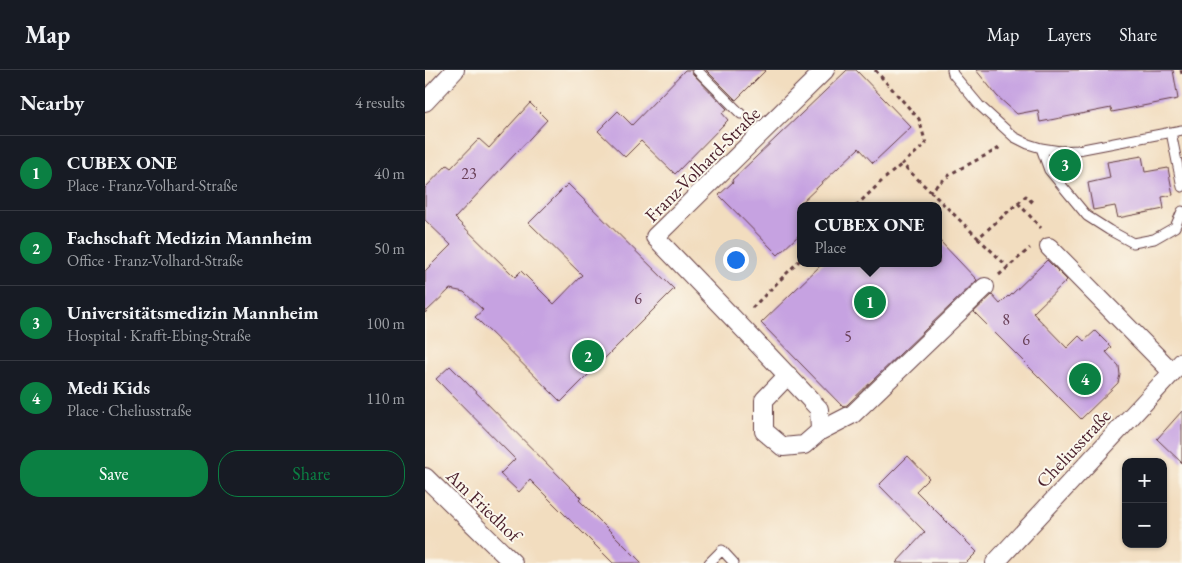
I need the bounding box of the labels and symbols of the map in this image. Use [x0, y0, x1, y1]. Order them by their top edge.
street label: Franz-Volhard-Straße [639, 101, 765, 227]
pin: 3 [1049, 146, 1081, 184]
house number: 23 [461, 163, 477, 184]
your location [723, 247, 749, 273]
pin: 1 [854, 283, 886, 321]
house number: 6 [634, 288, 642, 309]
house number: 8 [1002, 309, 1010, 330]
house number: 5 [844, 326, 852, 347]
house number: 6 [1022, 329, 1030, 350]
pin: 2 [572, 337, 604, 375]
pin: 4 [1069, 360, 1101, 398]
street label: Cheliusstraße [1030, 404, 1116, 493]
street label: Am Friedhof [440, 463, 528, 549]

